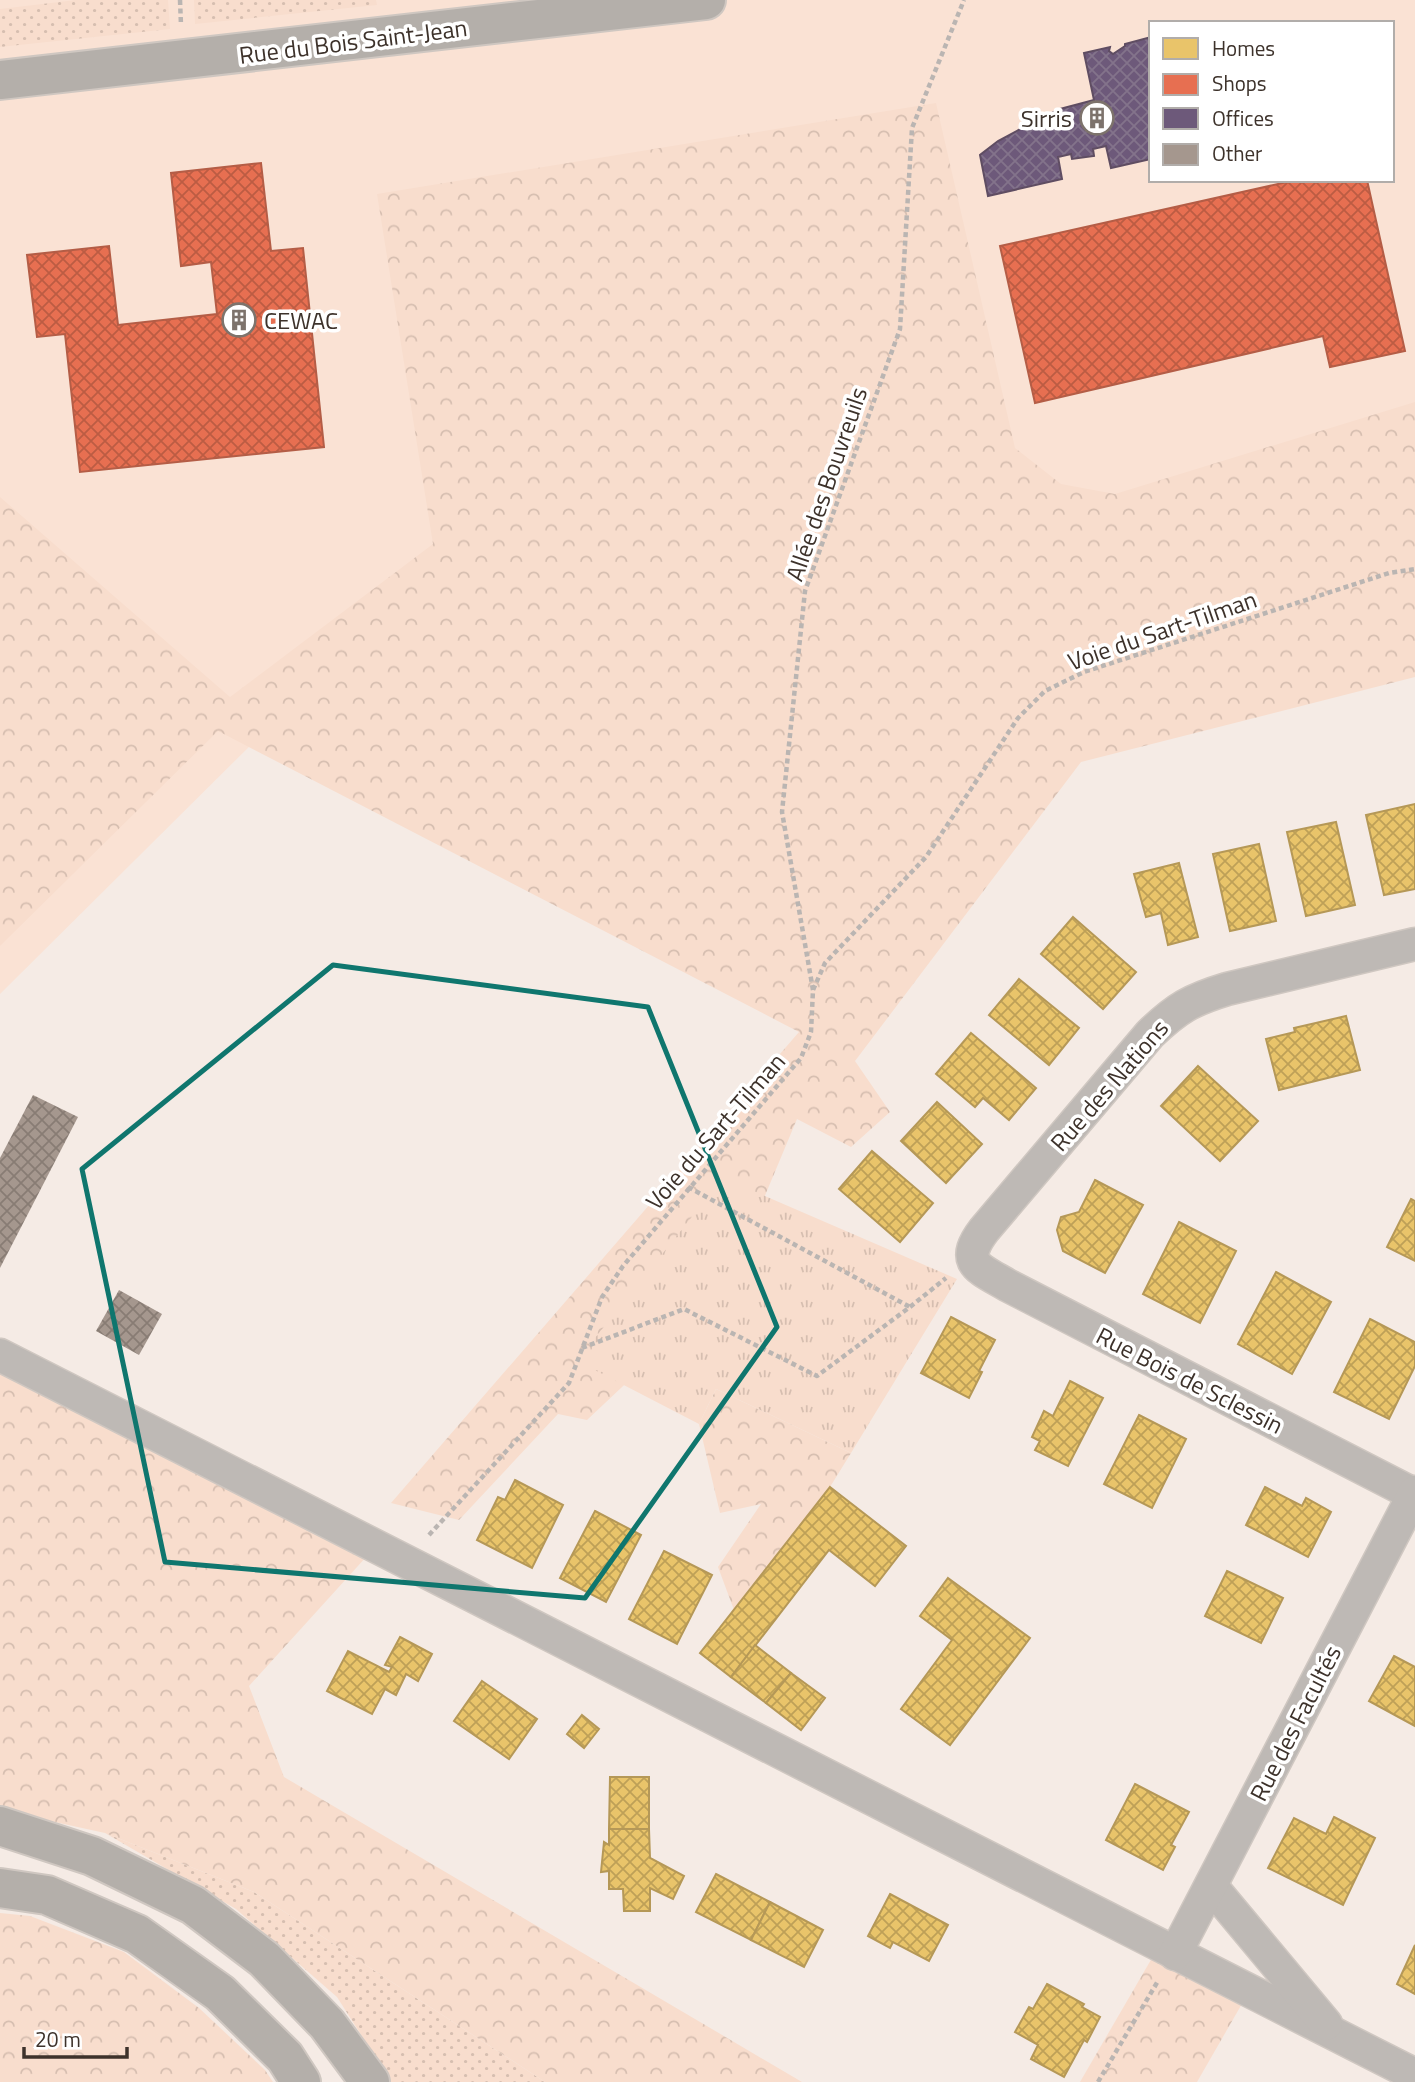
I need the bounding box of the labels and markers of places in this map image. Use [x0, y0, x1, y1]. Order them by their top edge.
building icon: Sirris [1078, 99, 1116, 137]
place label: Sirris [1021, 100, 1072, 136]
building icon: CEWAC [220, 301, 258, 339]
place label: CEWAC [264, 302, 338, 338]

